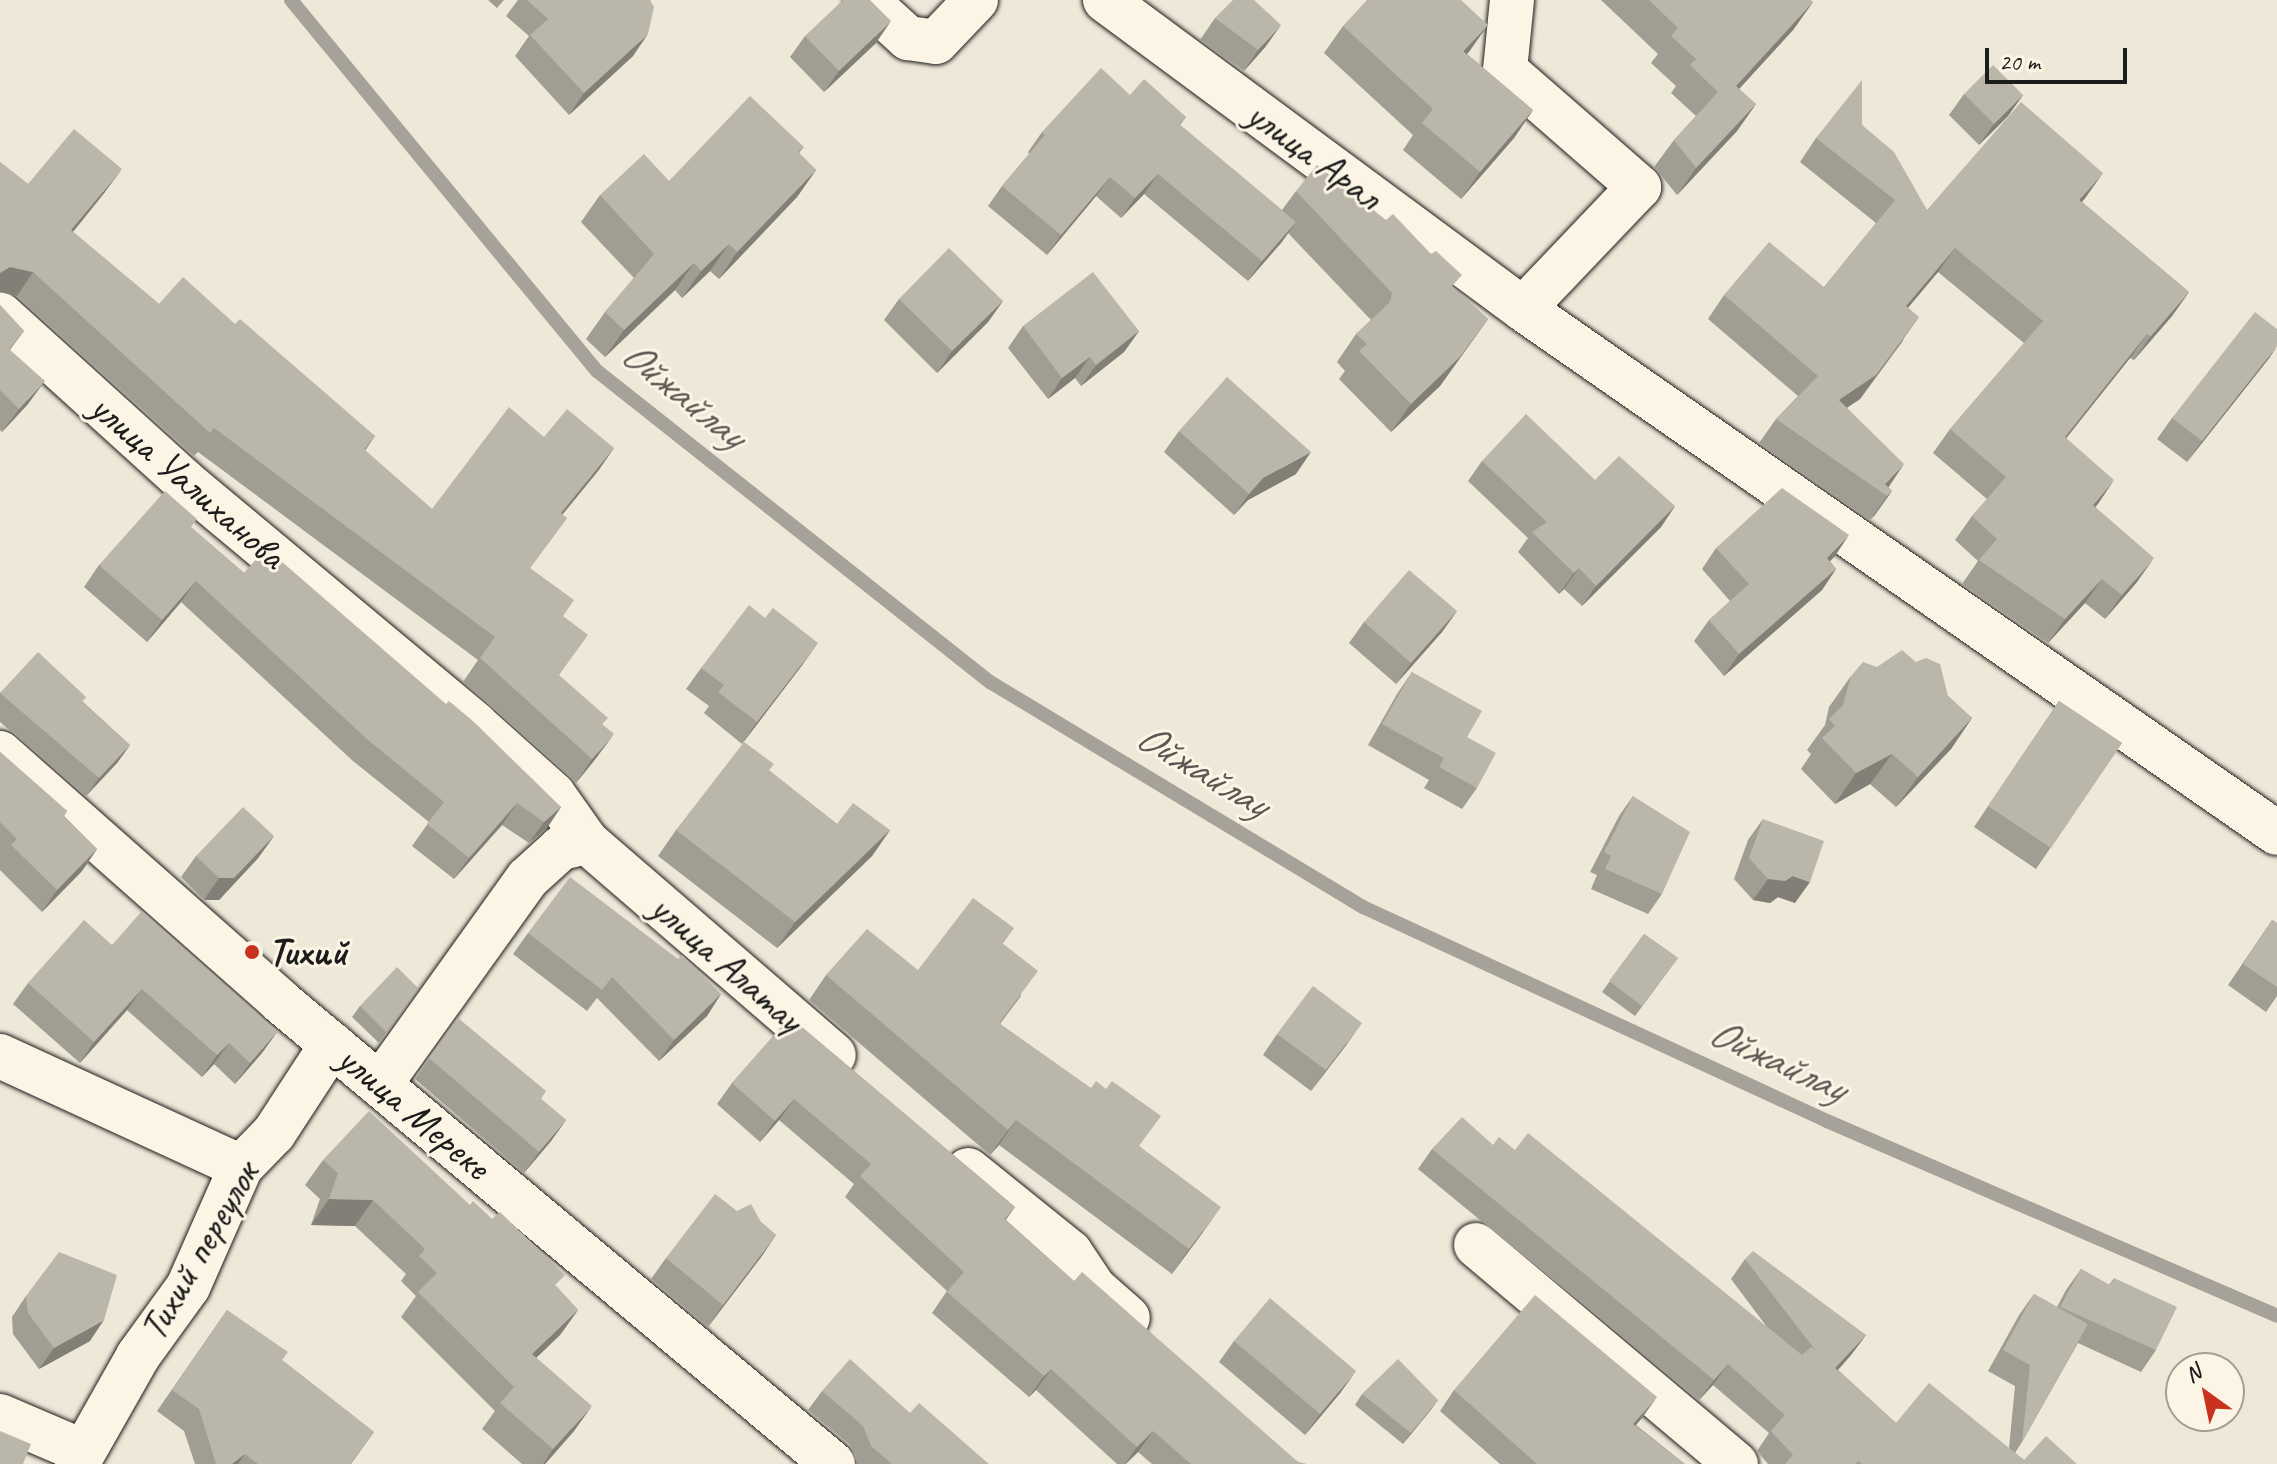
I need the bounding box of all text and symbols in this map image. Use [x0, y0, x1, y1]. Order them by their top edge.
scale bar [1989, 32, 2131, 82]
text: 20 m [1999, 47, 2040, 77]
street label: улица Арал [1238, 91, 1390, 219]
water label: Ойжайлау [611, 329, 755, 459]
street label: улица Уалиханова [80, 383, 296, 579]
water label: Ойжайлау [1127, 711, 1277, 829]
street label: улица Алатау [639, 882, 815, 1044]
place label: Тихий [268, 928, 347, 976]
marker: Тихий [243, 943, 261, 961]
water label: Ойжайлау [1701, 1007, 1853, 1113]
street label: улица Мереке [328, 1034, 500, 1190]
street label: Тихий переулок [129, 1153, 269, 1349]
north arrow [2165, 1352, 2245, 1432]
text: N [2180, 1358, 2206, 1389]

